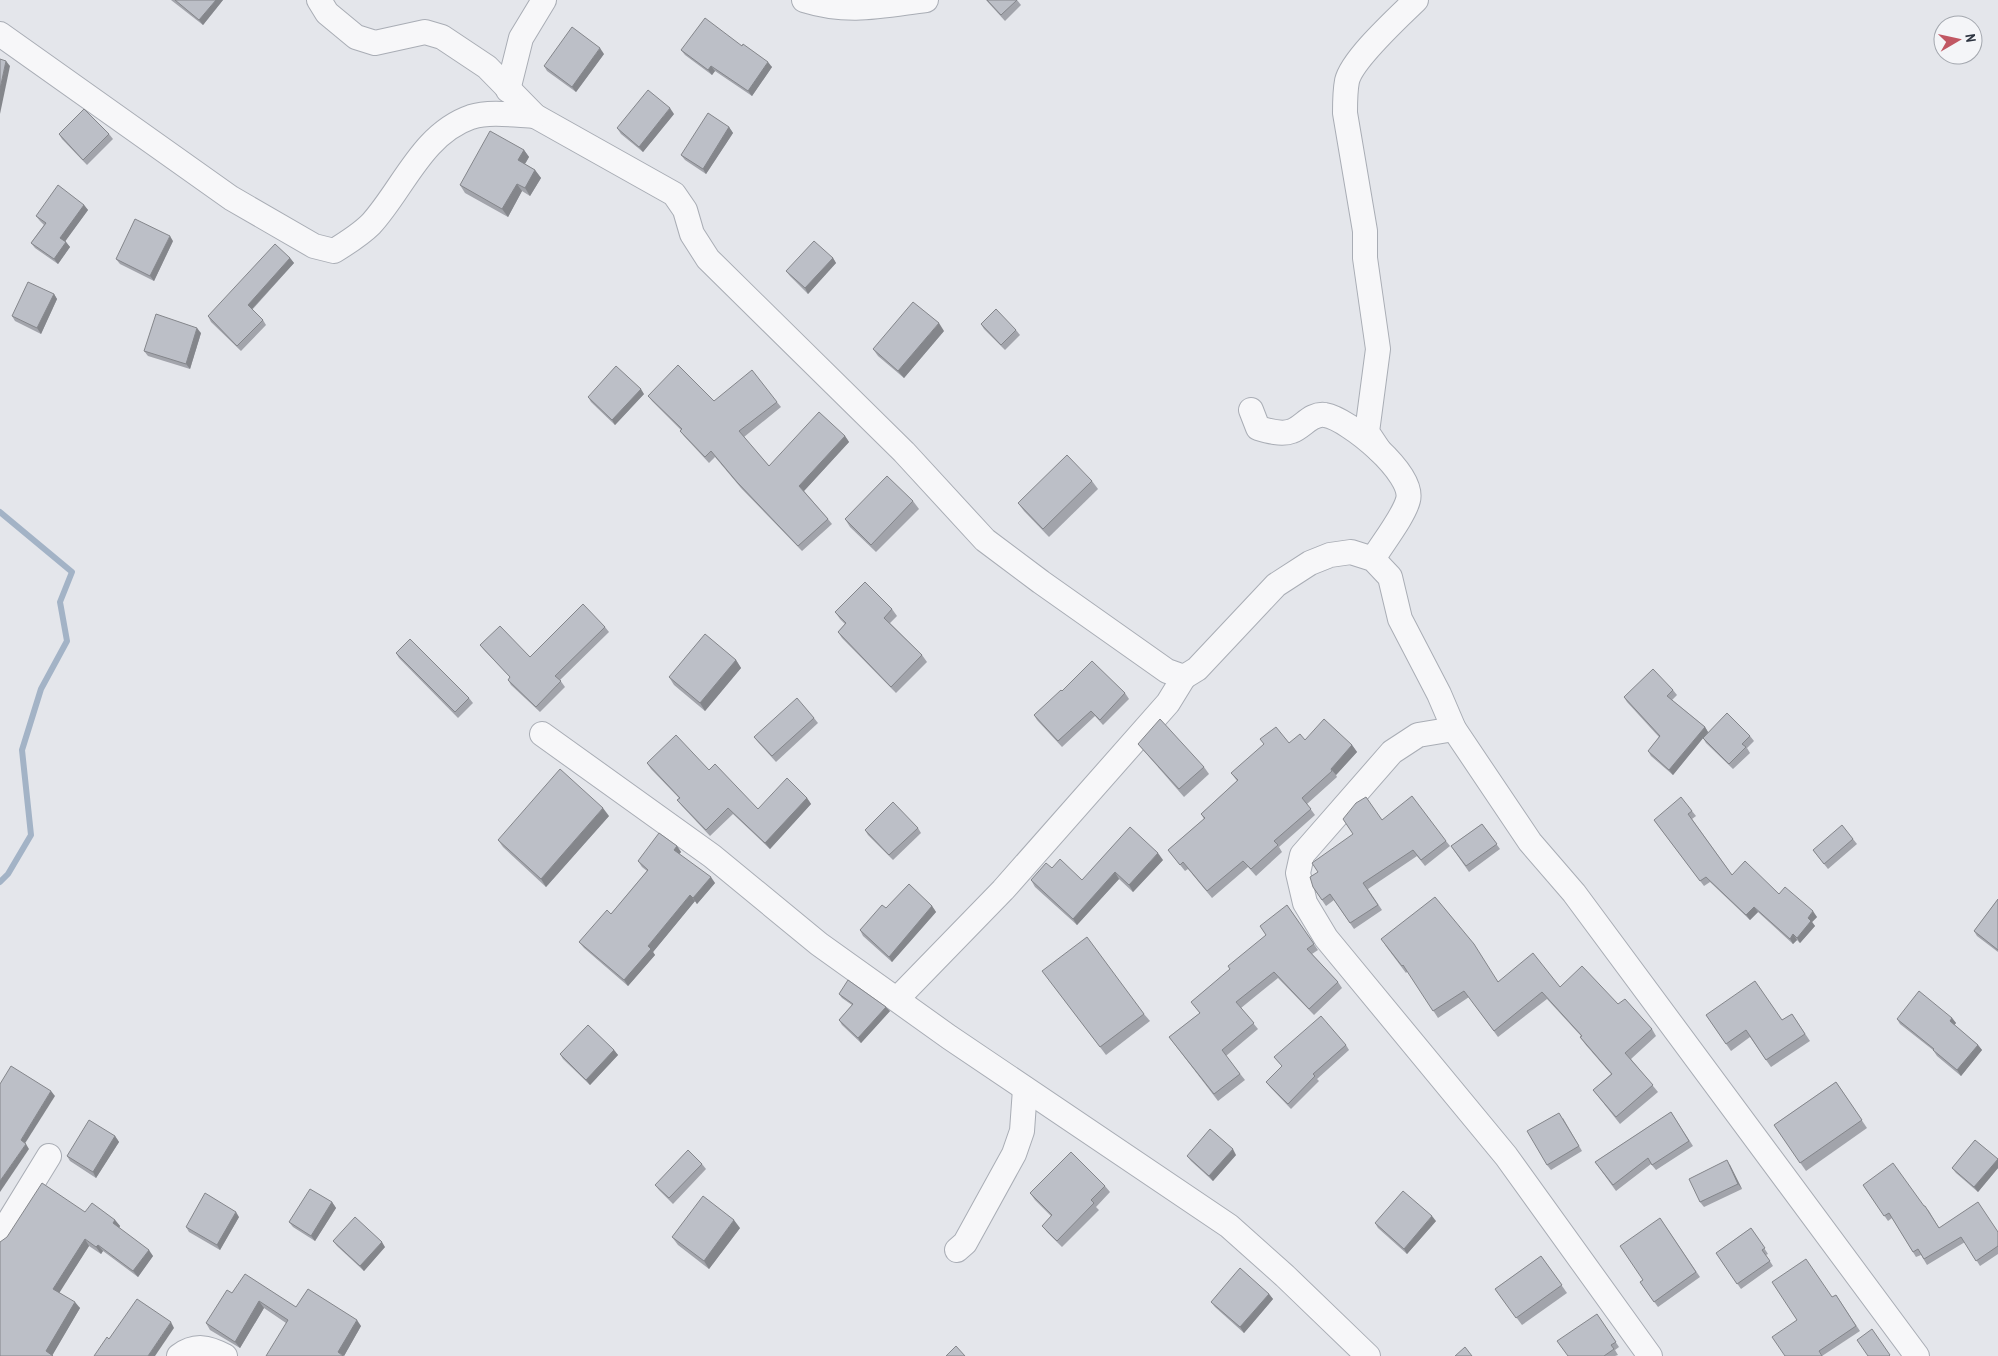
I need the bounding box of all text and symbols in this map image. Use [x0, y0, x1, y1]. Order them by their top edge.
north arrow [1933, 15, 1983, 65]
text: N [1961, 32, 1980, 43]

